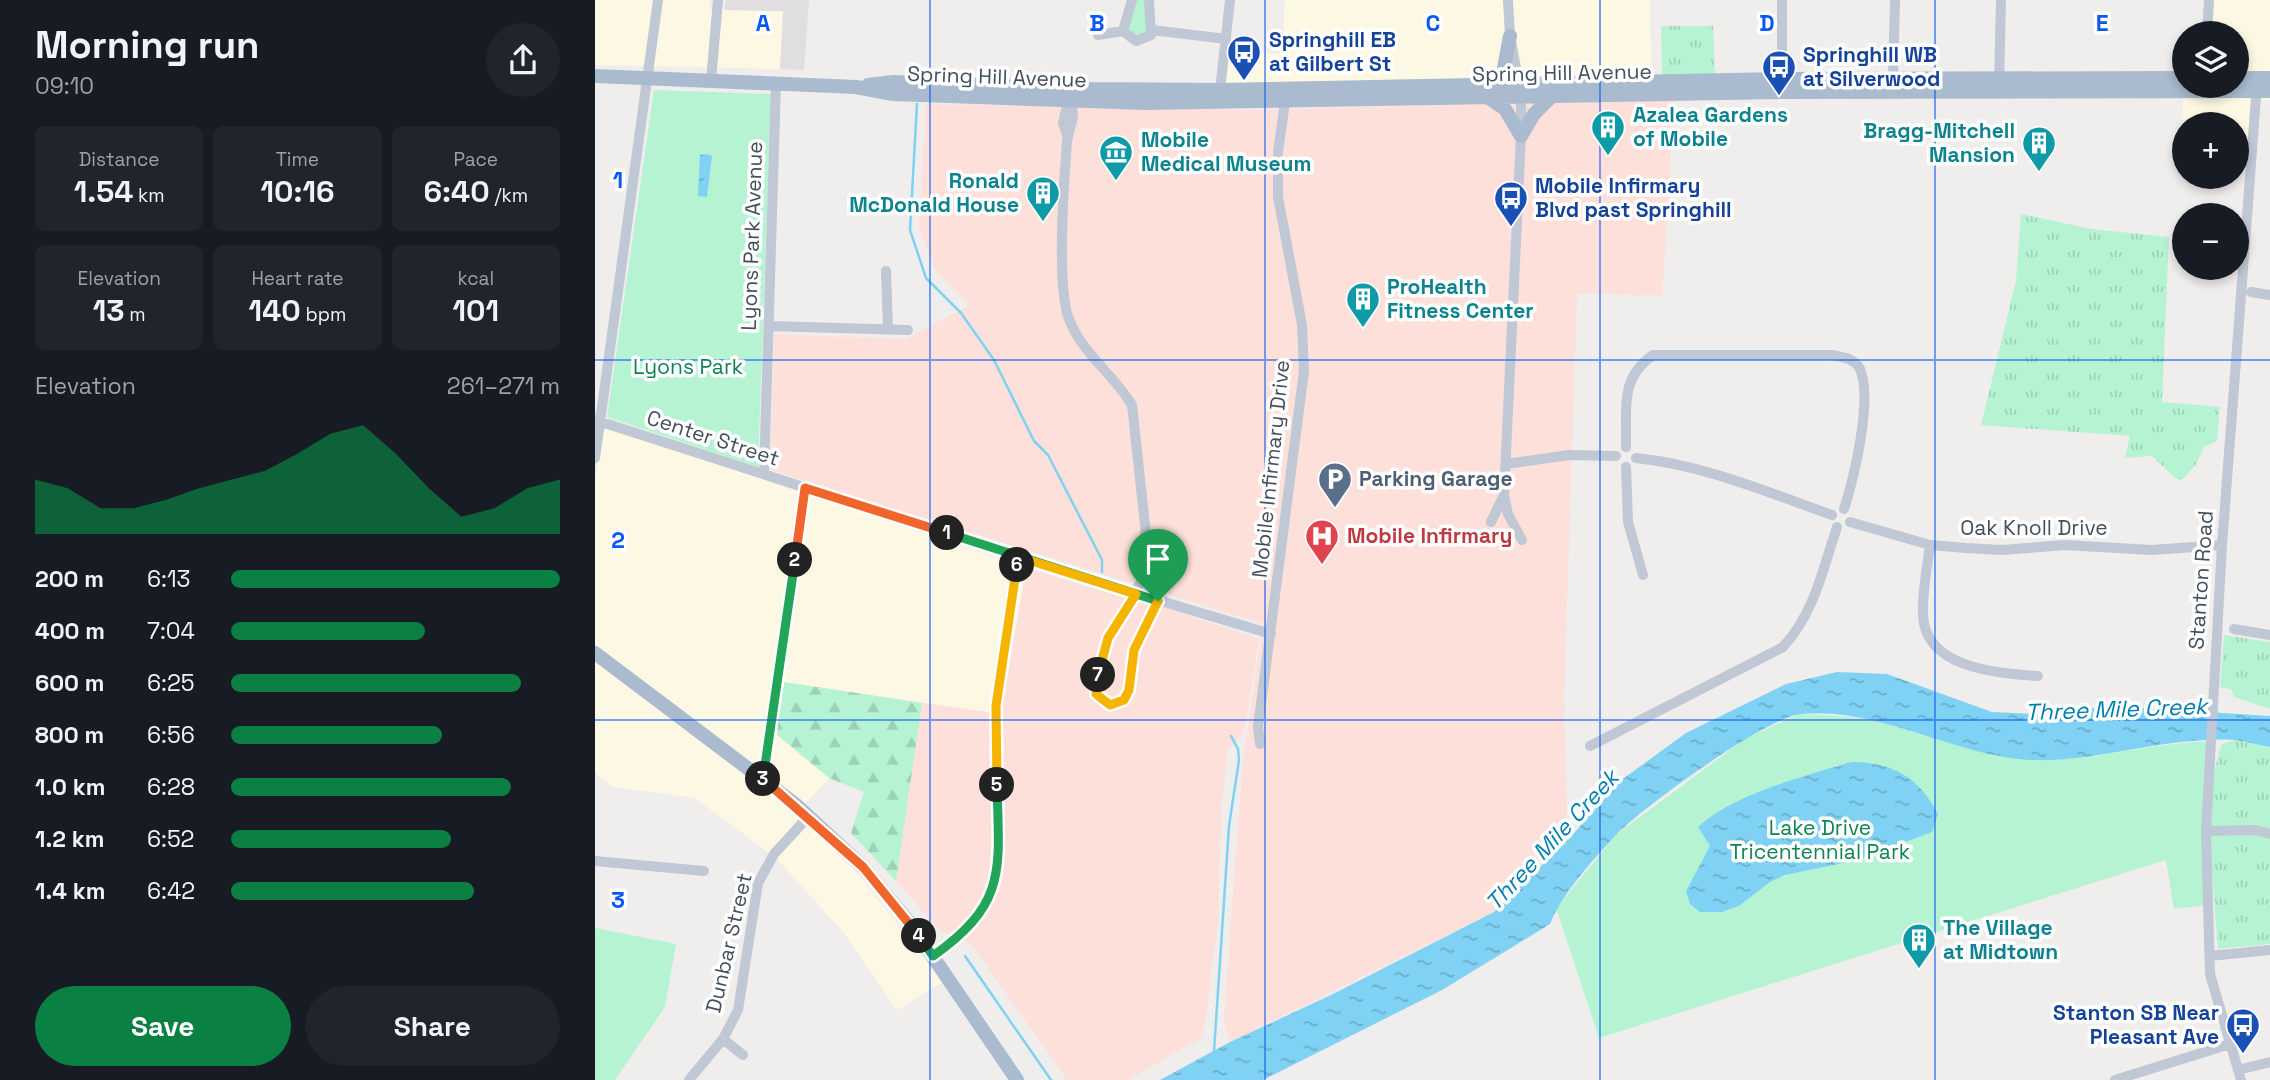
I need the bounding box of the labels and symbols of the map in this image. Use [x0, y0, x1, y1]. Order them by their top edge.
text: A [756, 8, 771, 38]
text: B [1089, 8, 1105, 38]
text: C [1426, 8, 1440, 38]
text: D [1759, 8, 1775, 38]
text: E [2096, 8, 2108, 38]
place label: Springhill EB at Gilbert St [1269, 26, 1396, 77]
bus stop icon: Springhill EB at Gilbert St [1225, 33, 1263, 82]
place label: Springhill WB at Silverwood [1803, 41, 1940, 92]
bus stop icon: Springhill WB at Silverwood [1760, 48, 1798, 97]
street label: Spring Hill Avenue [1472, 57, 1652, 88]
street label: Spring Hill Avenue [907, 60, 1087, 93]
place label: Azalea Gardens of Mobile [1633, 101, 1788, 152]
building icon: Azalea Gardens of Mobile [1589, 108, 1627, 157]
place label: Bragg-Mitchell Mansion [1863, 117, 2015, 168]
building icon: Bragg-Mitchell Mansion [2020, 124, 2058, 173]
place label: Mobile Medical Museum [1141, 126, 1311, 177]
museum icon: Mobile Medical Museum [1097, 133, 1135, 182]
street label: Lyons Park Avenue [735, 141, 768, 331]
text: 1 [613, 165, 623, 195]
place label: Ronald McDonald House [849, 167, 1019, 218]
place label: Mobile Infirmary Blvd past Springhill [1535, 172, 1732, 223]
building icon: Ronald McDonald House [1024, 174, 1062, 223]
bus stop icon: Mobile Infirmary Blvd past Springhill [1492, 179, 1530, 228]
place label: ProHealth Fitness Center [1387, 273, 1534, 324]
building icon: ProHealth Fitness Center [1344, 280, 1382, 329]
park label: Lyons Park [633, 353, 743, 380]
street label: Mobile Infirmary Drive [1246, 359, 1295, 579]
street label: Center Street [644, 403, 783, 472]
parking icon: Parking Garage [1316, 460, 1354, 509]
place label: Parking Garage [1359, 465, 1513, 492]
street label: Stanton Road [2182, 510, 2219, 650]
street label: Oak Knoll Drive [1960, 514, 2108, 541]
pin: 1 [929, 516, 965, 550]
hospital icon: Mobile Infirmary [1303, 517, 1341, 566]
place label: Mobile Infirmary [1347, 522, 1512, 549]
text: 2 [611, 525, 625, 555]
pin [1128, 529, 1188, 601]
pin: 2 [777, 542, 813, 578]
pin: 6 [999, 548, 1035, 582]
pin: 7 [1081, 658, 1115, 692]
water label: Three Mile Creek [2024, 691, 2210, 727]
water label: Three Mile Creek [1479, 761, 1627, 917]
pin: 3 [745, 762, 781, 796]
pin: 5 [979, 768, 1015, 802]
park label: Lake Drive Tricentennial Park [1730, 814, 1910, 865]
street label: Dunbar Street [699, 870, 758, 1015]
text: 3 [611, 885, 625, 915]
place label: The Village at Midtown [1943, 914, 2058, 965]
pin: 4 [901, 918, 937, 954]
building icon: The Village at Midtown [1900, 921, 1938, 970]
place label: Stanton SB Near Pleasant Ave [2053, 999, 2219, 1050]
bus stop icon: Stanton SB Near Pleasant Ave [2224, 1006, 2262, 1055]

